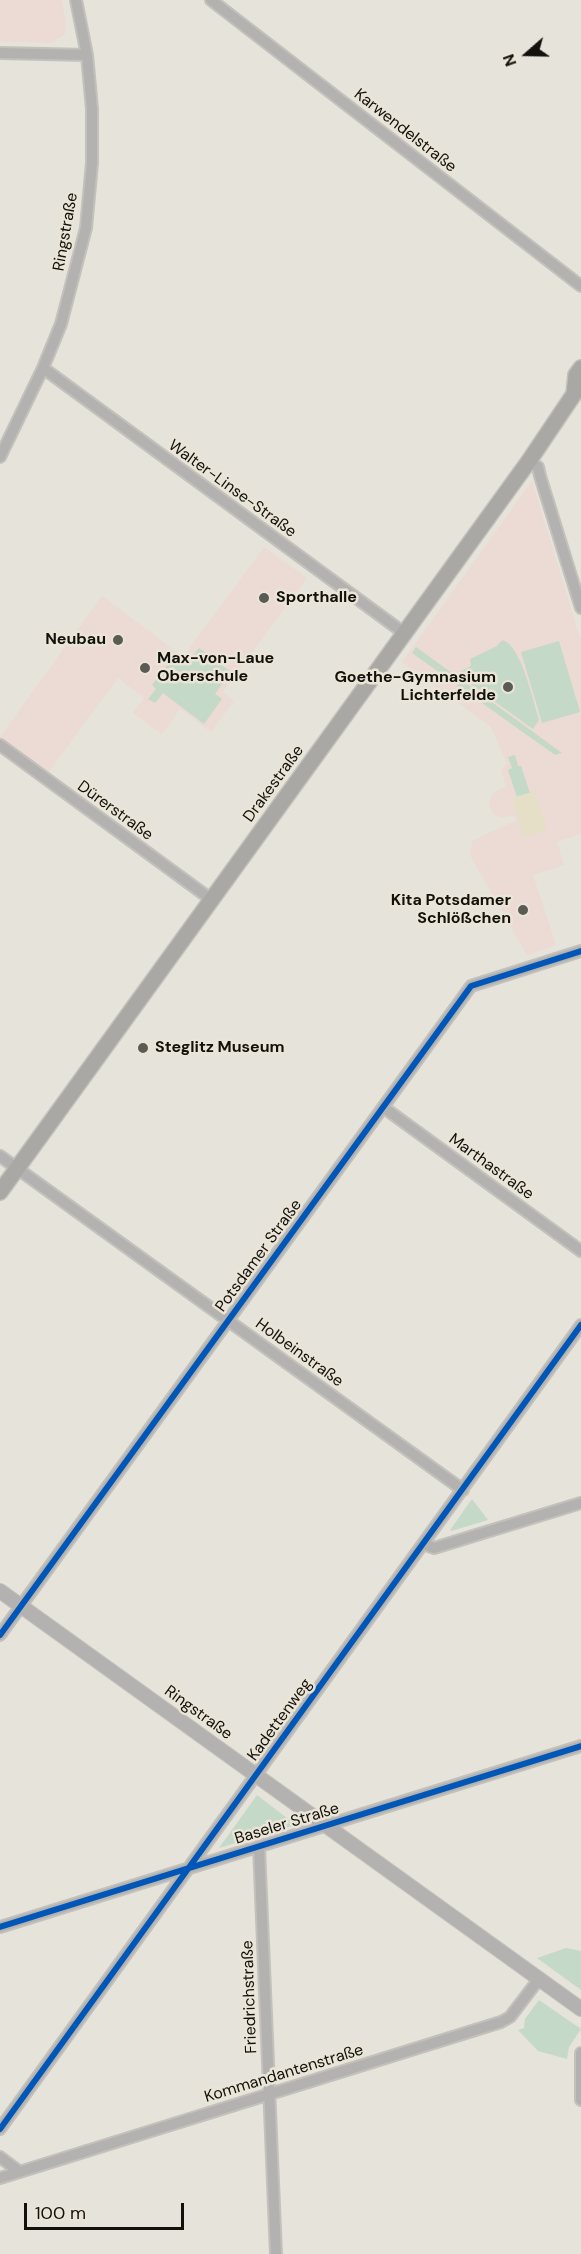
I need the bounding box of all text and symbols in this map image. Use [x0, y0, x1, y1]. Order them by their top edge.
north arrow [497, 24, 557, 84]
text: N [498, 51, 521, 69]
street label: Karwendelstraße [350, 85, 460, 177]
street label: Ringstraße [50, 191, 82, 273]
street label: Walter-Linse-Straße [164, 436, 300, 542]
place label: Sporthalle [276, 588, 357, 608]
marker: Sporthalle [257, 591, 271, 605]
place label: Neubau [45, 630, 106, 650]
marker: Neubau [111, 633, 125, 647]
place label: Max-von-Laue Oberschule [157, 649, 274, 687]
marker: Max-von-Laue Oberschule [138, 661, 152, 675]
place label: Goethe-Gymnasium Lichterfelde [334, 668, 496, 706]
marker: Goethe-Gymnasium Lichterfelde [501, 680, 515, 694]
street label: Drakestraße [240, 742, 308, 826]
street label: Dürerstraße [73, 777, 157, 845]
place label: Kita Potsdamer Schlößchen [391, 891, 511, 929]
marker: Kita Potsdamer Schlößchen [516, 903, 530, 917]
place label: Steglitz Museum [155, 1038, 285, 1058]
marker: Steglitz Museum [136, 1041, 150, 1055]
street label: Marthastraße [445, 1130, 537, 1204]
street label: Potsdamer Straße [212, 1196, 306, 1316]
street label: Holbeinstraße [251, 1315, 347, 1391]
street label: Kadettenweg [244, 1675, 316, 1765]
street label: Ringstraße [160, 1682, 236, 1744]
street label: Baseler Straße [233, 1799, 341, 1849]
street label: Friedrichstraße [238, 1940, 262, 2054]
street label: Kommandantenstraße [202, 2041, 366, 2107]
scale bar [27, 2191, 188, 2229]
text: 100 m [35, 2201, 86, 2225]

